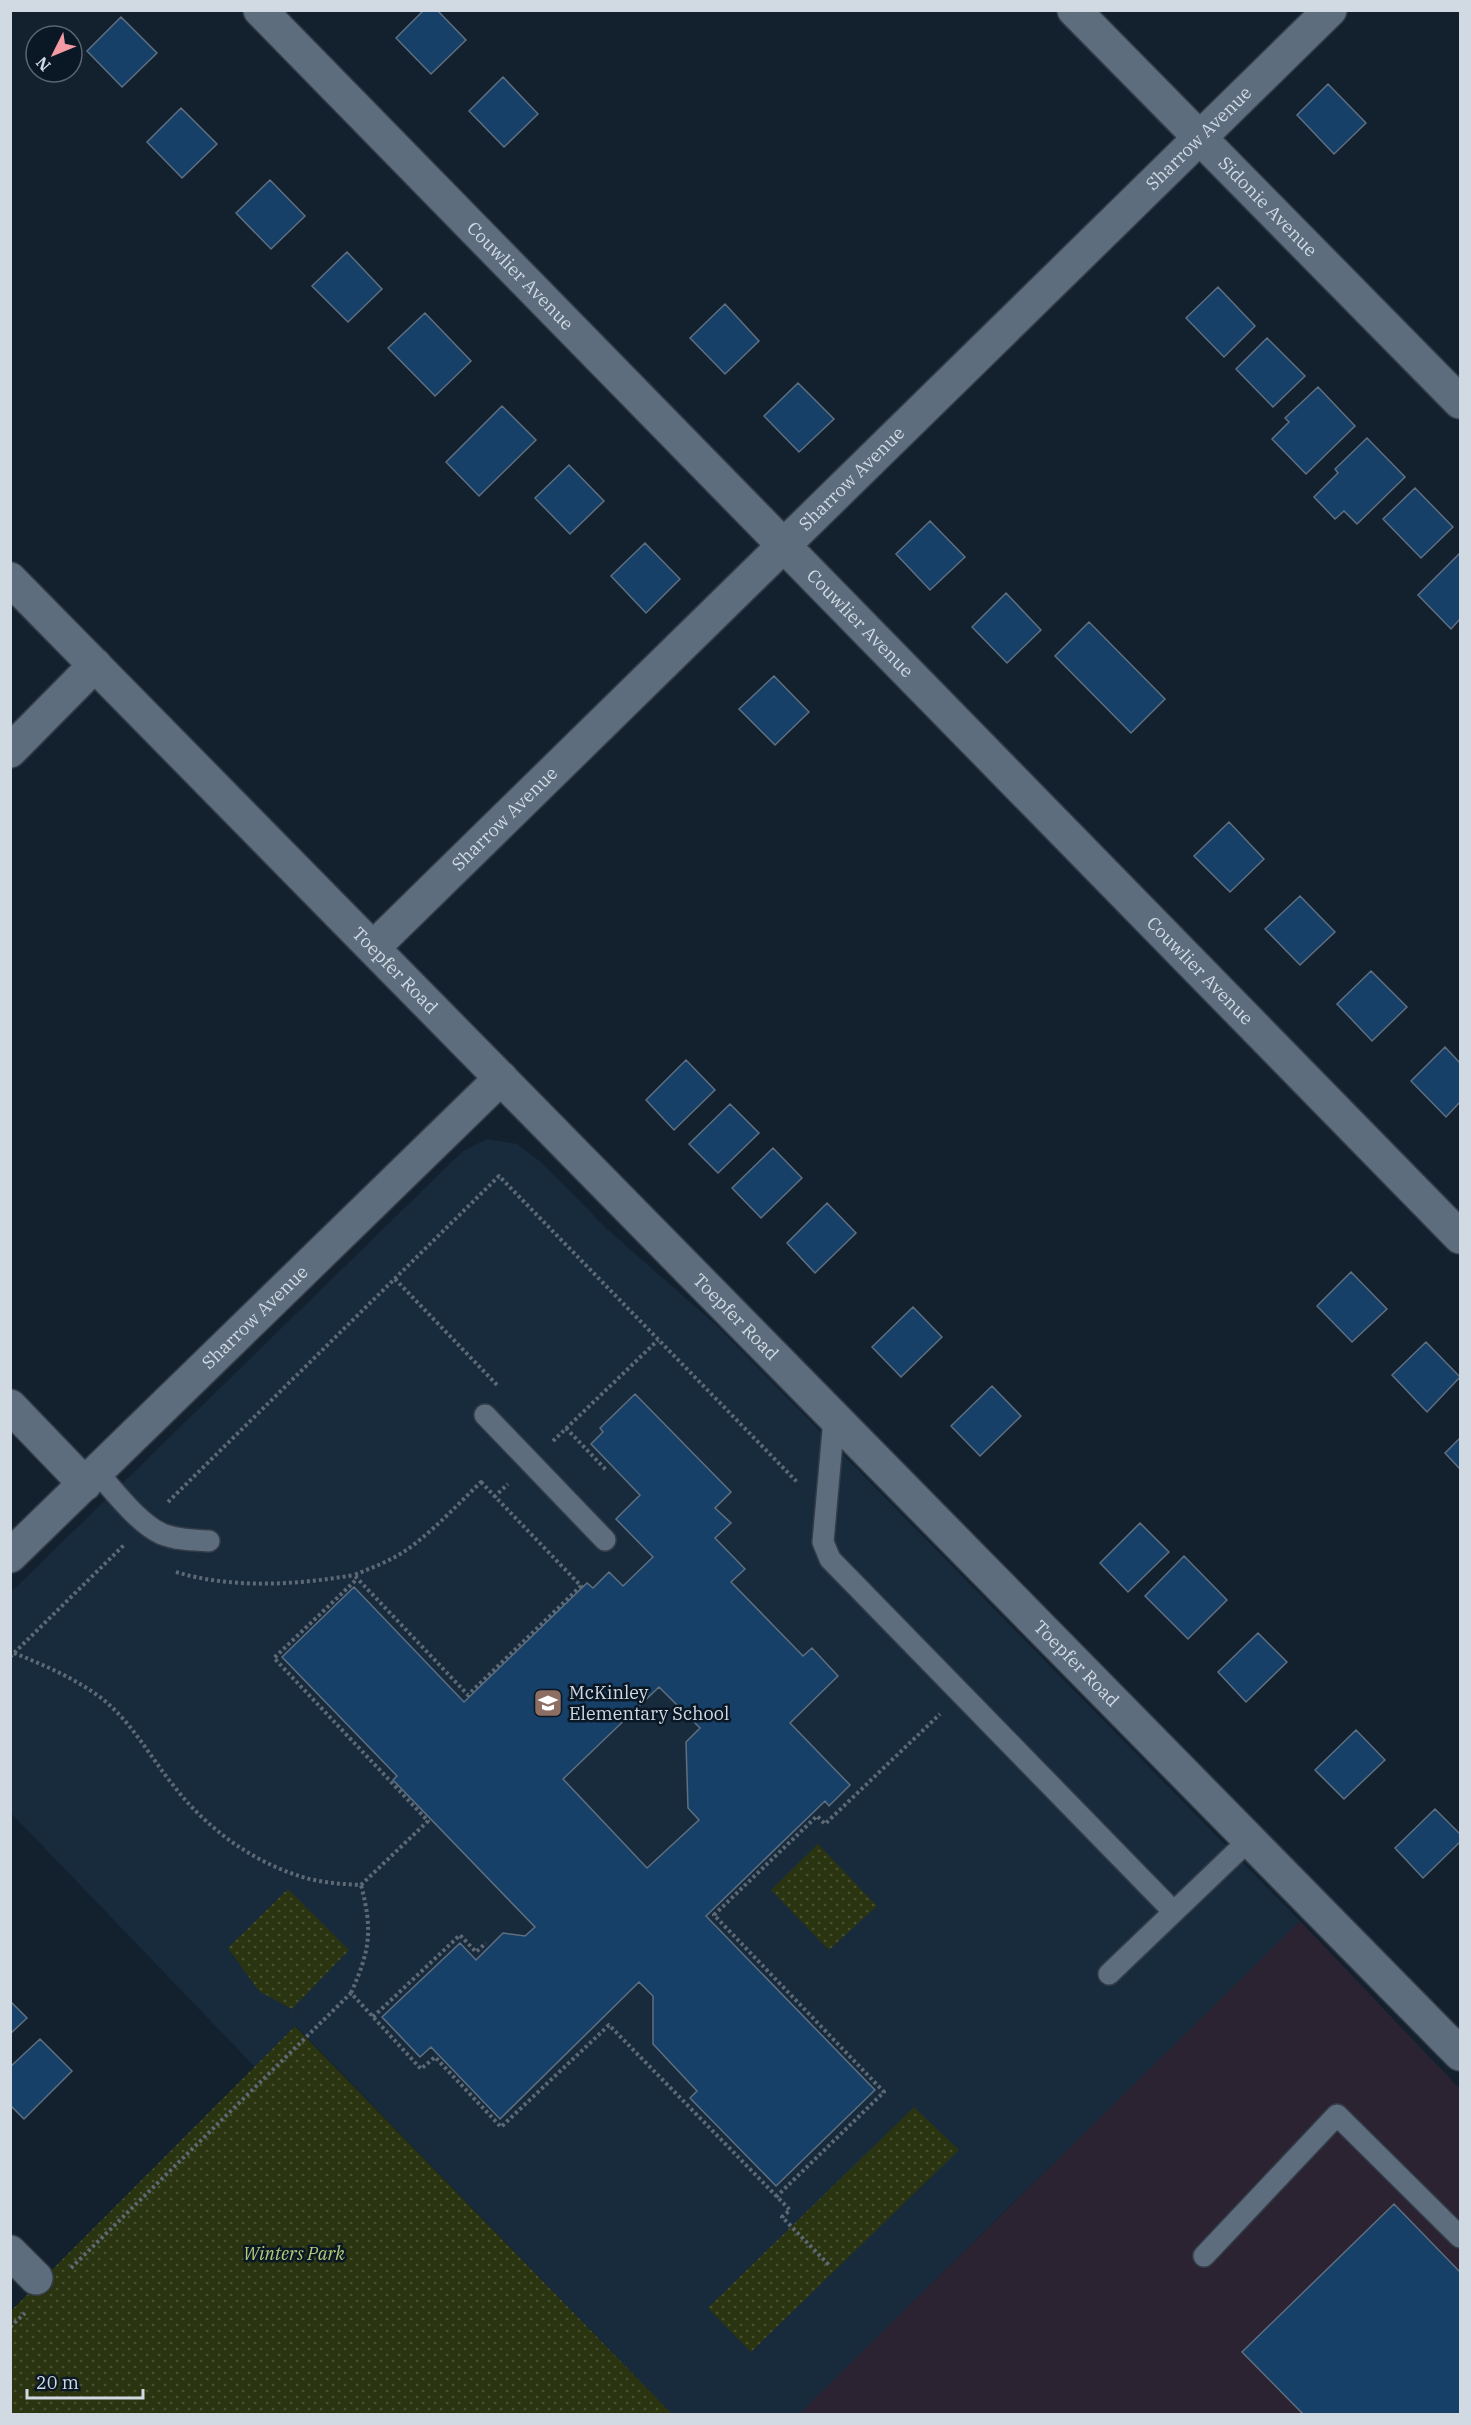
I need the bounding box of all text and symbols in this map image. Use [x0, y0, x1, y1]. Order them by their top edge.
north arrow [24, 24, 84, 84]
text: N [31, 53, 55, 76]
street label: Sharrow Avenue [1141, 81, 1256, 195]
street label: Sidonie Avenue [1214, 151, 1322, 261]
street label: Couwlier Avenue [462, 216, 579, 335]
street label: Sharrow Avenue [794, 421, 909, 535]
street label: Couwlier Avenue [802, 564, 919, 682]
street label: Sharrow Avenue [447, 762, 562, 875]
street label: Couwlier Avenue [1142, 911, 1258, 1030]
street label: Toepfer Road [347, 922, 443, 1018]
street label: Sharrow Avenue [197, 1260, 313, 1374]
street label: Toepfer Road [688, 1268, 784, 1365]
street label: Toepfer Road [1029, 1615, 1124, 1712]
place label: McKinley Elementary School [569, 1681, 729, 1725]
school or university icon: McKinley Elementary School [532, 1687, 564, 1719]
park label: Winters Park [243, 2242, 345, 2265]
scale bar [27, 2362, 142, 2400]
text: 20 m [36, 2371, 79, 2394]

